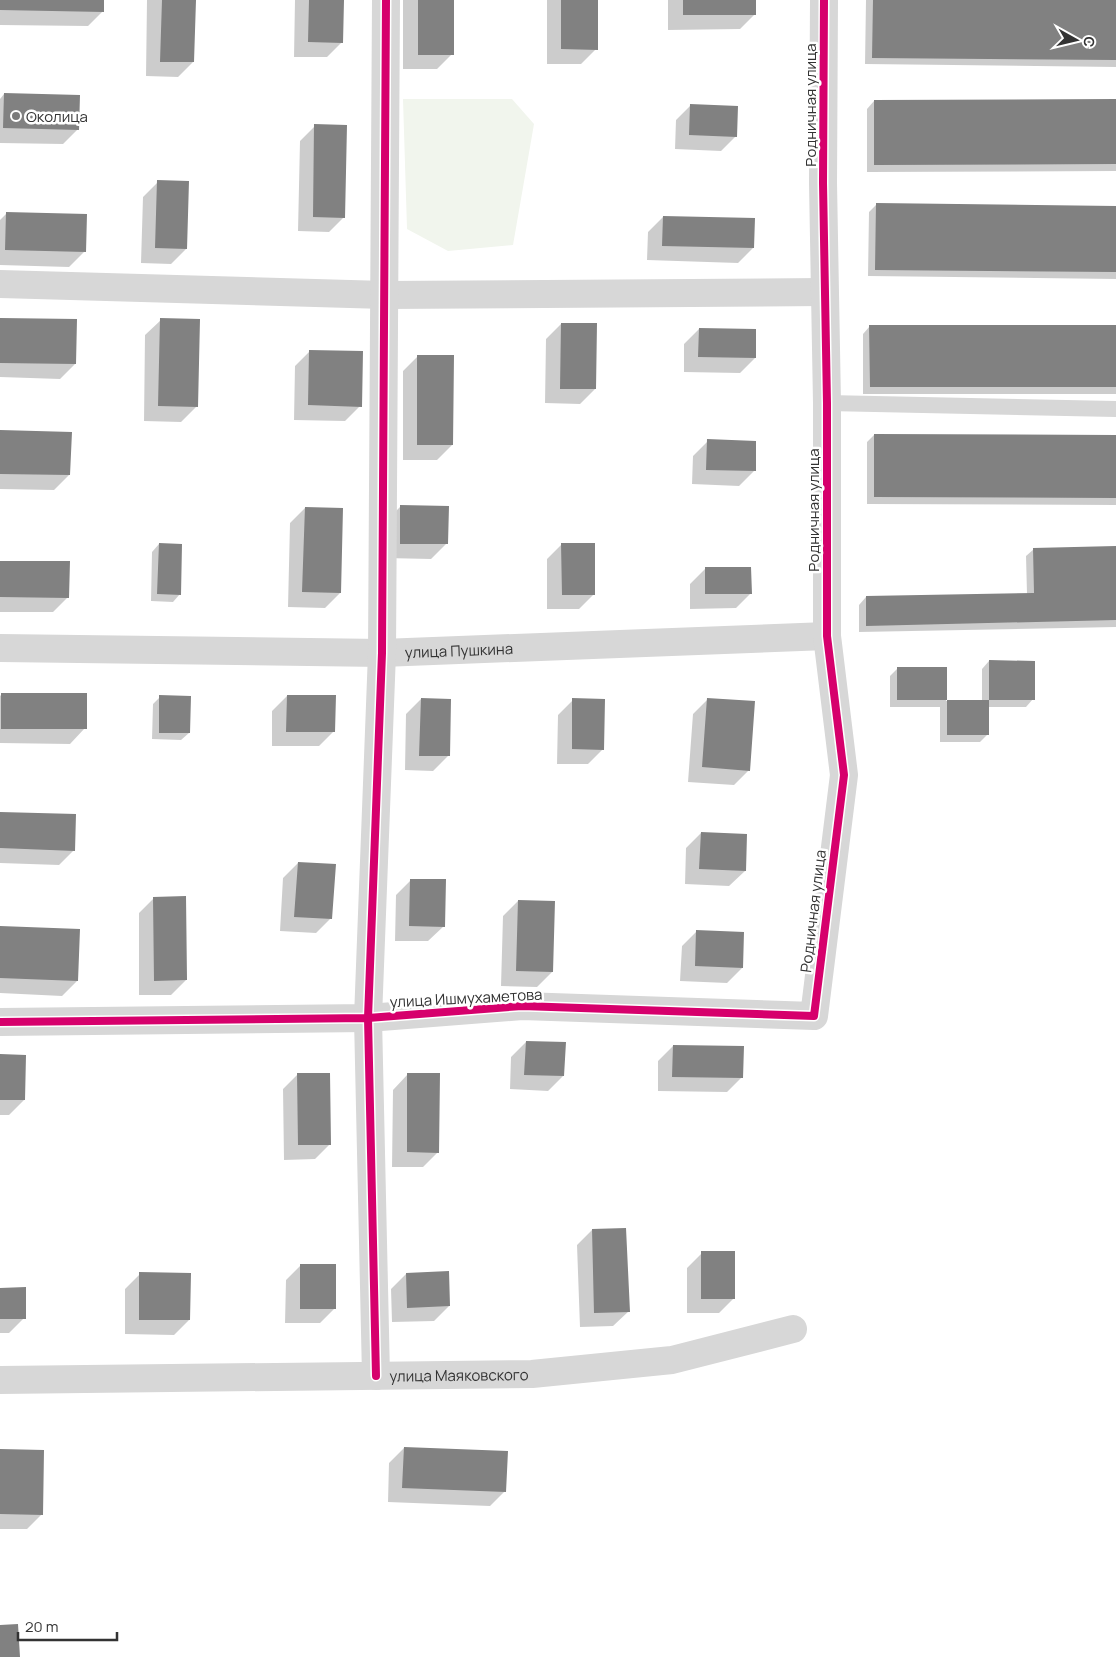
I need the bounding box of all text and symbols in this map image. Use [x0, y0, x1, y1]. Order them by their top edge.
north arrow [1051, 15, 1101, 65]
text: С [1079, 35, 1099, 48]
street label: Родничная улица [800, 43, 821, 167]
place label: Околица [26, 106, 88, 127]
marker: Околица [10, 110, 22, 122]
street label: Родничная улица [803, 448, 824, 572]
street label: улица Пушкина [404, 638, 513, 663]
street label: Родничная улица [795, 849, 831, 973]
street label: улица Ишмухаметова [389, 984, 543, 1012]
street label: улица Маяковского [389, 1364, 529, 1386]
scale bar [18, 1610, 116, 1642]
text: 20 m [25, 1616, 58, 1637]

